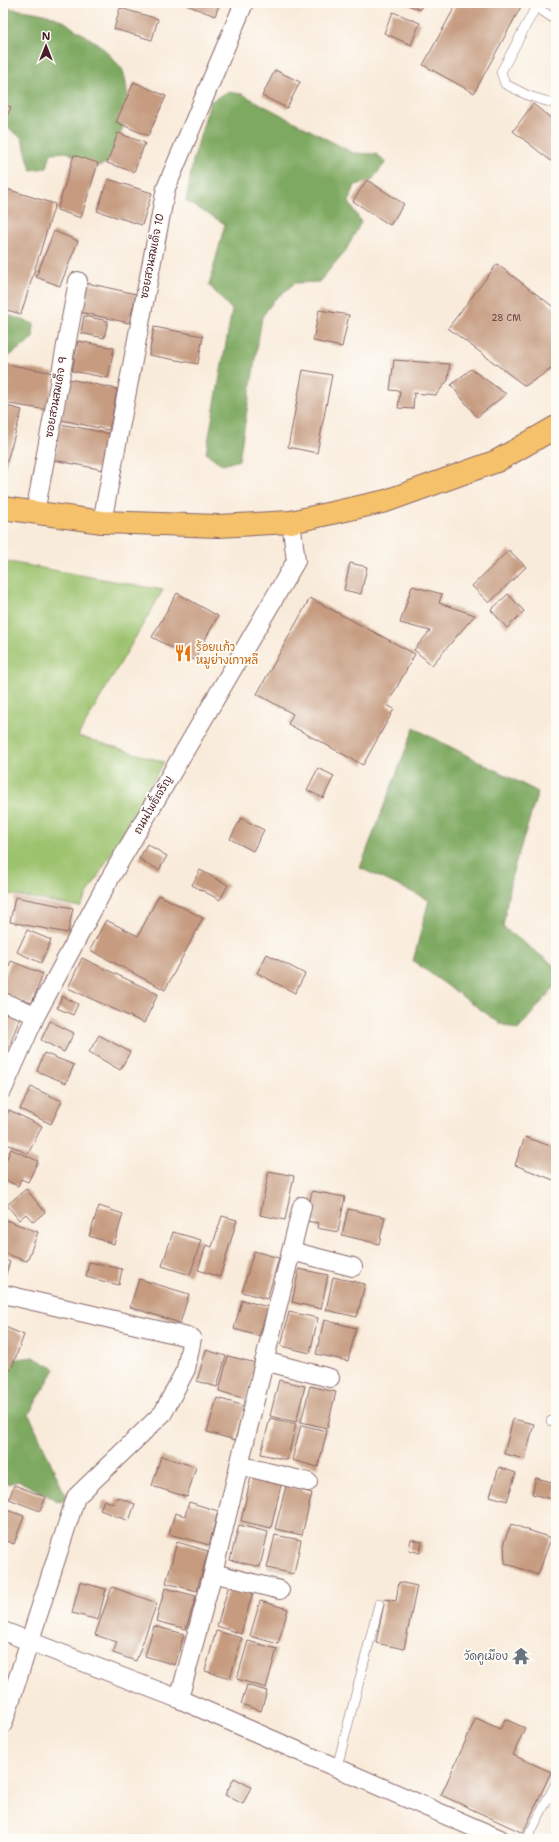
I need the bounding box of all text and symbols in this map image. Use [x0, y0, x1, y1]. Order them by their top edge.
north arrow [26, 26, 66, 66]
text: N [42, 29, 51, 44]
street label: ซอยสวนสมเด็จ 10 [135, 212, 168, 300]
house number: 28 CM [491, 312, 521, 324]
street label: ซอยสวนสมเด็จ 9 [40, 355, 71, 439]
place label: ร้อยแก้ว หมูย่างเกาหลี [196, 640, 258, 669]
restaurant icon: ร้อยแก้ว หมูย่างเกาหลี [173, 643, 193, 663]
street label: ถนนโพธิ์เจริญ [126, 771, 176, 837]
temple icon: วัดคูเมือง [511, 1646, 531, 1666]
place label: วัดคูเมือง [464, 1648, 508, 1665]

